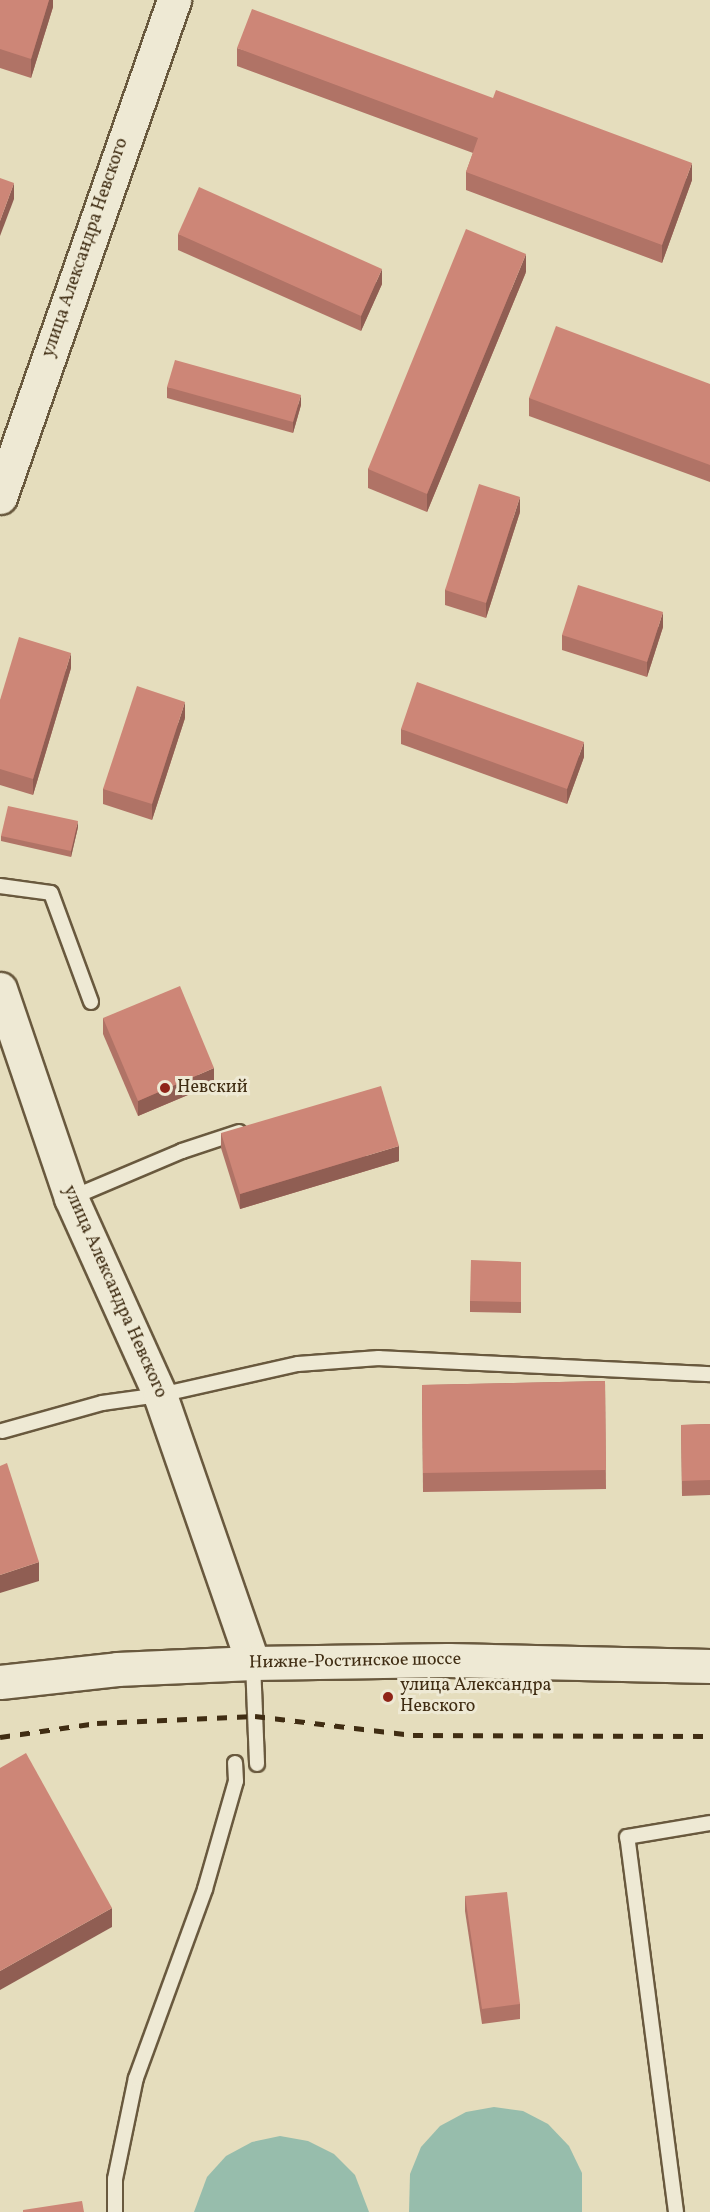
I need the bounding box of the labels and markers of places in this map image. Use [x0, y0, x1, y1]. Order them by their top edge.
place label: Невский [177, 1077, 248, 1099]
marker: Невский [158, 1081, 172, 1095]
place label: улица Александра Невского [400, 1676, 552, 1718]
marker: улица Александра Невского [381, 1690, 395, 1704]

